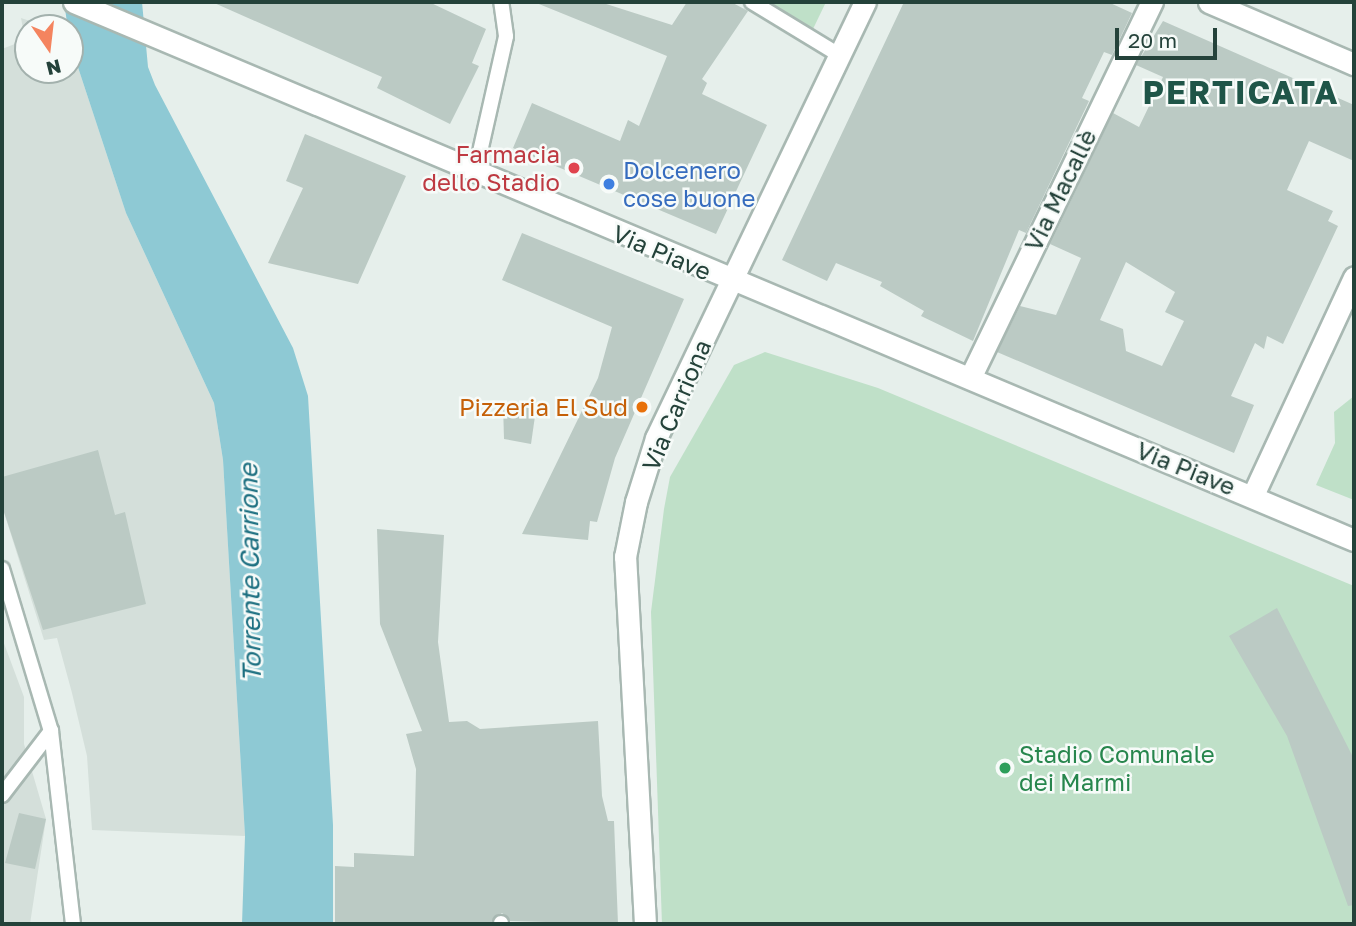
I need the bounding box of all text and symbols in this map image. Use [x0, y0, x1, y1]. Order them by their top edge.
north arrow [14, 14, 84, 84]
scale bar [1118, 14, 1220, 58]
text: 20 m [1128, 27, 1177, 53]
text: N [44, 55, 64, 81]
district label: PERTICATA [1144, 73, 1338, 111]
street label: Via Macallè [1018, 124, 1102, 256]
place label: Farmacia dello Stadio [422, 140, 560, 196]
place label: Dolcenero cose buone [623, 156, 755, 212]
marker: Farmacia dello Stadio [566, 160, 582, 176]
marker: Dolcenero cose buone [601, 176, 617, 192]
street label: Via Piave [608, 218, 716, 286]
street label: Via Carriona [635, 335, 717, 475]
place label: Pizzeria El Sud [459, 393, 628, 421]
marker: Pizzeria El Sud [634, 399, 650, 415]
street label: Via Piave [1132, 435, 1240, 501]
water label: Torrente Carrione [232, 464, 268, 682]
place label: Stadio Comunale dei Marmi [1019, 740, 1215, 796]
marker: Stadio Comunale dei Marmi [997, 760, 1013, 776]

